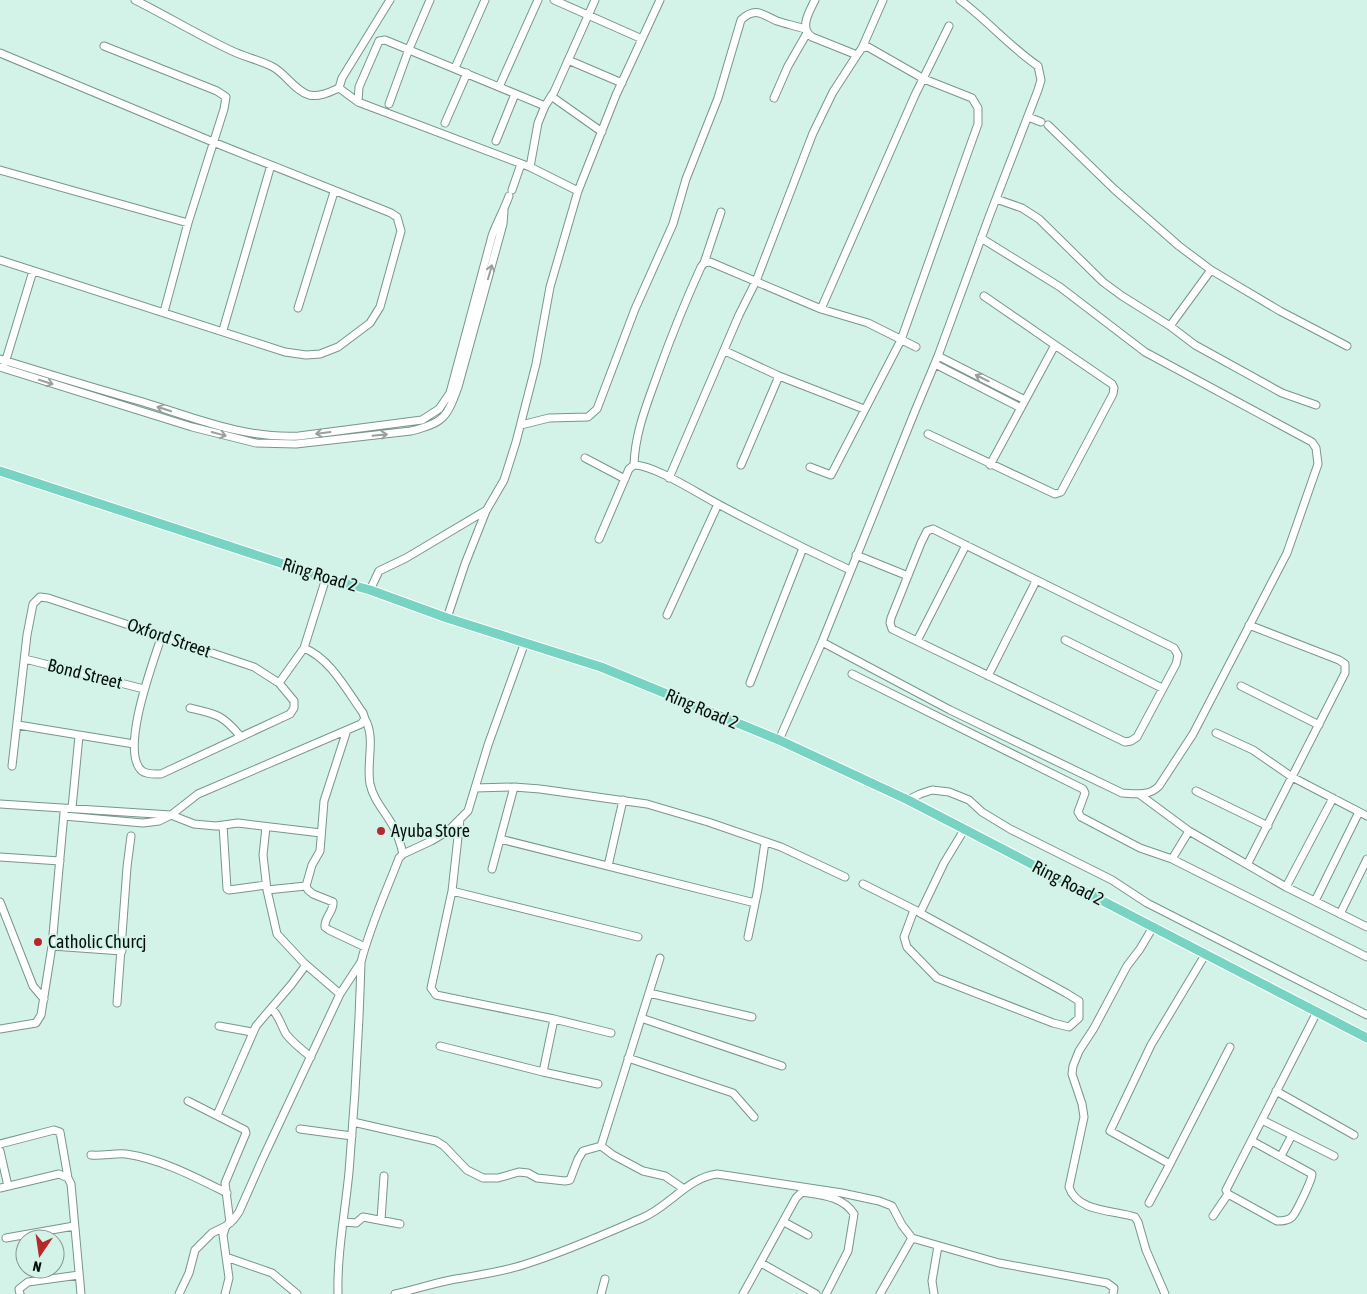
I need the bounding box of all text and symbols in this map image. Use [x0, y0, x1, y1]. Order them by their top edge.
one-way arrow [486, 265, 495, 281]
one-way arrow [975, 373, 990, 382]
one-way arrow [38, 378, 54, 387]
one-way arrow [157, 404, 172, 413]
one-way arrow [315, 428, 331, 438]
one-way arrow [210, 430, 226, 439]
one-way arrow [371, 430, 387, 440]
street label: Ring Road 2 [280, 553, 360, 596]
street label: Oxford Street [125, 613, 214, 662]
street label: Bond Street [46, 654, 125, 693]
street label: Ring Road 2 [662, 684, 742, 733]
place label: Ayuba Store [391, 820, 470, 841]
marker: Ayuba Store [375, 825, 387, 837]
street label: Ring Road 2 [1029, 856, 1107, 909]
place label: Catholic Churcj [48, 931, 147, 952]
marker: Catholic Churcj [32, 936, 44, 948]
north arrow [15, 1229, 65, 1279]
text: N [31, 1258, 43, 1275]

